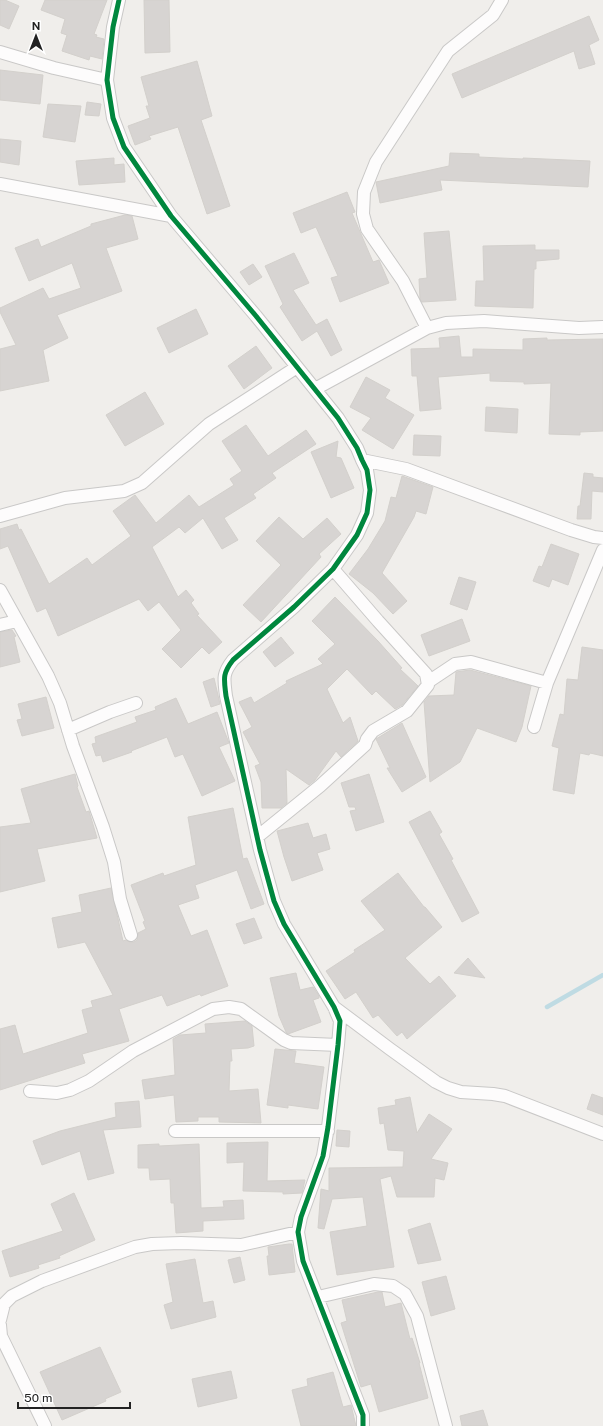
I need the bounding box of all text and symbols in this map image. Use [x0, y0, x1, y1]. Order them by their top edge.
north arrow [16, 16, 56, 56]
text: N [32, 20, 40, 32]
scale bar [18, 1384, 130, 1410]
text: 50 m [24, 1391, 52, 1405]

